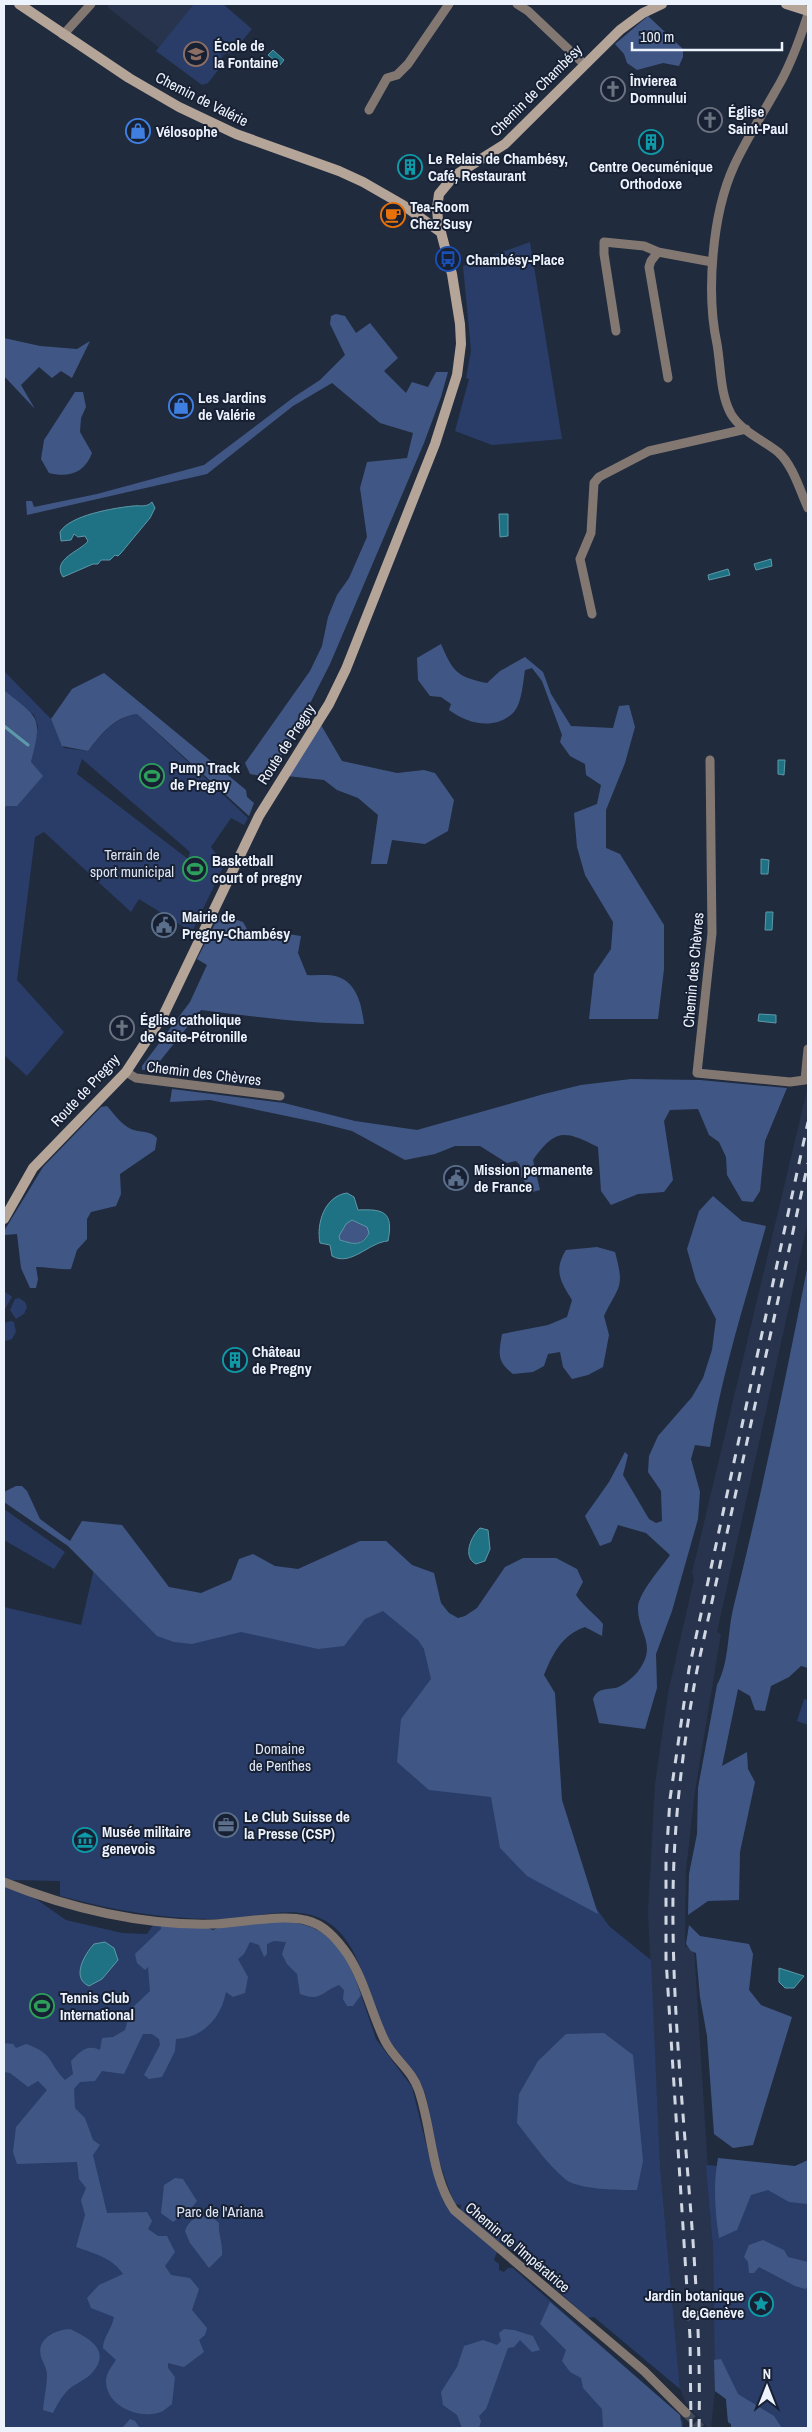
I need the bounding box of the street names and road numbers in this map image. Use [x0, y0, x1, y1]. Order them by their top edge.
street label: Chemin de Chambésy [485, 39, 587, 141]
street label: Chemin de Valérie [152, 67, 252, 132]
street label: Route de Pregny [252, 699, 320, 788]
street label: Chemin des Chèvres [678, 912, 708, 1028]
street label: Route de Pregny [46, 1048, 125, 1131]
street label: Chemin des Chèvres [145, 1056, 263, 1090]
street label: Chemin de l'Impératrice [461, 2197, 575, 2297]

